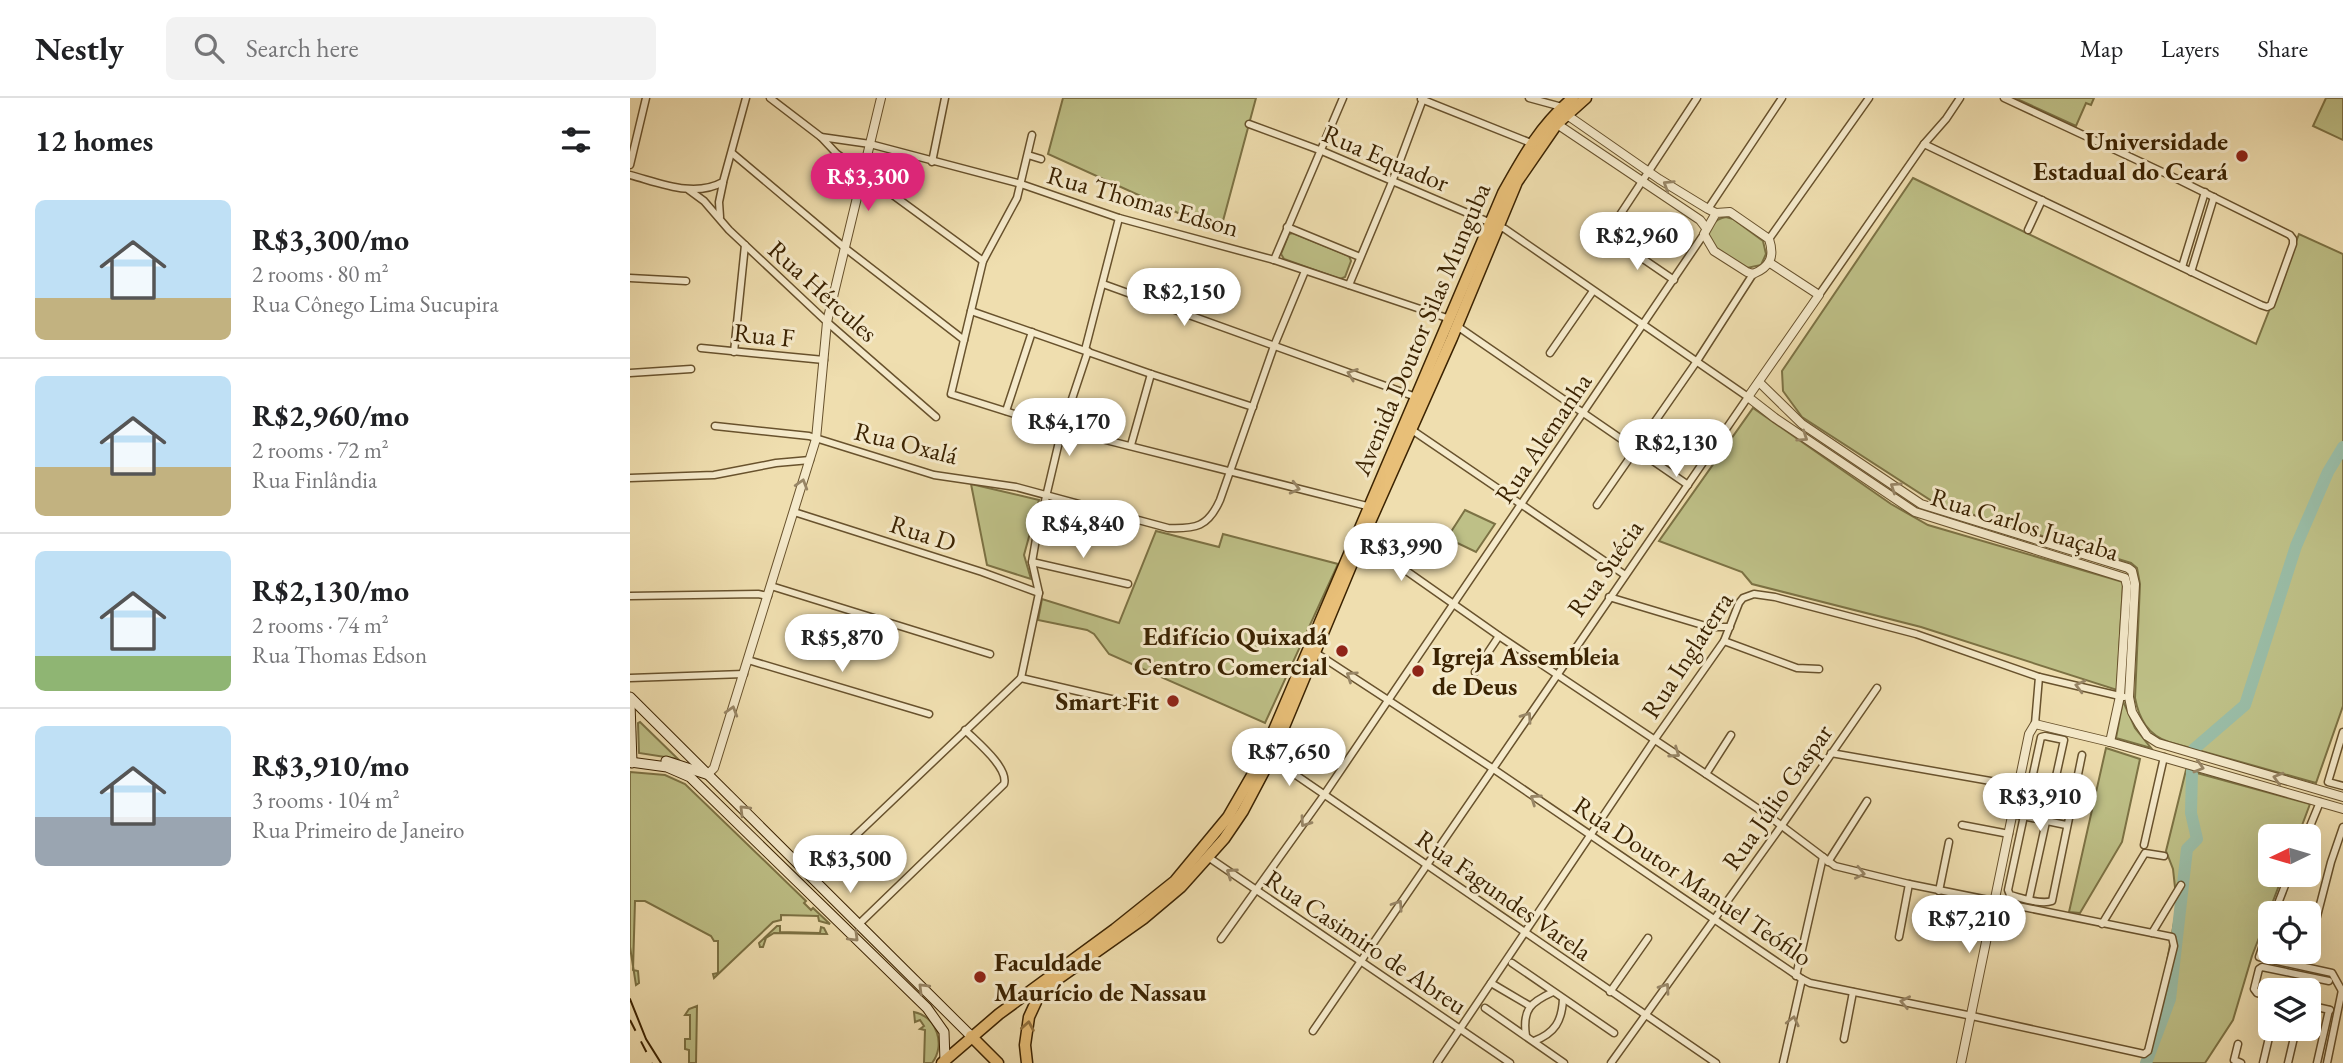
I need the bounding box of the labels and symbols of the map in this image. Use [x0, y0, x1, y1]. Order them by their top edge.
street label: Rua Equador [1318, 116, 1455, 200]
place label: Universidade Estadual do Ceará [2033, 124, 2229, 188]
marker: Universidade Estadual do Ceará [2234, 148, 2250, 164]
pin: R$3,300 [803, 153, 933, 213]
street label: Rua Thomas Edson [1043, 157, 1243, 245]
street label: Avenida Doutor Silas Munguba [1343, 177, 1498, 481]
one-way arrow [1663, 180, 1676, 193]
pin: R$2,960 [1572, 212, 1702, 272]
street label: Rua Hércules [761, 233, 885, 349]
pin: R$2,150 [1119, 268, 1249, 328]
street label: Rua F [732, 315, 796, 355]
street label: Rua Alemanha [1487, 366, 1599, 510]
one-way arrow [1346, 368, 1358, 382]
pin: R$4,170 [1004, 398, 1134, 458]
street label: Rua Oxalá [851, 414, 962, 472]
pin: R$2,130 [1611, 420, 1741, 479]
one-way arrow [1795, 429, 1808, 441]
one-way arrow [794, 478, 809, 490]
street label: Rua Carlos Juaçaba [1927, 479, 2124, 569]
one-way arrow [1289, 480, 1301, 494]
one-way arrow [1889, 483, 1902, 496]
pin: R$4,840 [1018, 500, 1148, 560]
street label: Rua D [886, 506, 960, 560]
street label: Rua Suécia [1559, 512, 1651, 623]
pin: R$3,990 [1336, 524, 1466, 583]
street label: Rua Inglaterra [1633, 585, 1741, 725]
pin: R$5,870 [777, 614, 907, 674]
place label: Edifício Quixadá Centro Comercial [1134, 619, 1329, 683]
place label: Igreja Assembleia de Deus [1432, 639, 1620, 703]
marker: Edifício Quixadá Centro Comercial [1334, 643, 1350, 659]
marker: Igreja Assembleia de Deus [1410, 663, 1426, 679]
one-way arrow [1346, 672, 1359, 684]
one-way arrow [2074, 680, 2086, 694]
place label: Smart Fit [1055, 684, 1159, 718]
marker: Smart Fit [1165, 693, 1181, 709]
one-way arrow [724, 705, 738, 718]
one-way arrow [1519, 712, 1532, 725]
street label: Rua Júlio Gaspar [1714, 717, 1840, 877]
pin: R$7,650 [1224, 728, 1354, 788]
one-way arrow [1667, 745, 1680, 757]
one-way arrow [2193, 759, 2205, 774]
one-way arrow [2272, 771, 2284, 786]
pin: R$3,910 [1975, 774, 2105, 833]
street label: Rua Doutor Manuel Teófilo [1567, 788, 1819, 974]
one-way arrow [1530, 795, 1543, 807]
one-way arrow [739, 806, 752, 819]
one-way arrow [1301, 814, 1313, 827]
street label: Rua Fagundes Varela [1409, 822, 1599, 969]
north arrow [2258, 824, 2320, 887]
pin: R$3,500 [785, 836, 915, 895]
street label: Rua Casimiro de Abreu [1258, 862, 1474, 1023]
one-way arrow [1854, 864, 1866, 879]
one-way arrow [1226, 869, 1239, 881]
pin: R$7,210 [1904, 896, 2034, 955]
one-way arrow [1390, 900, 1403, 913]
one-way arrow [845, 929, 858, 942]
place label: Faculdade Maurício de Nassau [994, 945, 1207, 1009]
marker: Faculdade Maurício de Nassau [972, 969, 988, 985]
one-way arrow [918, 983, 931, 996]
one-way arrow [1657, 983, 1669, 996]
one-way arrow [1899, 995, 1911, 1010]
one-way arrow [1784, 1015, 1799, 1027]
one-way arrow [1020, 1020, 1035, 1032]

